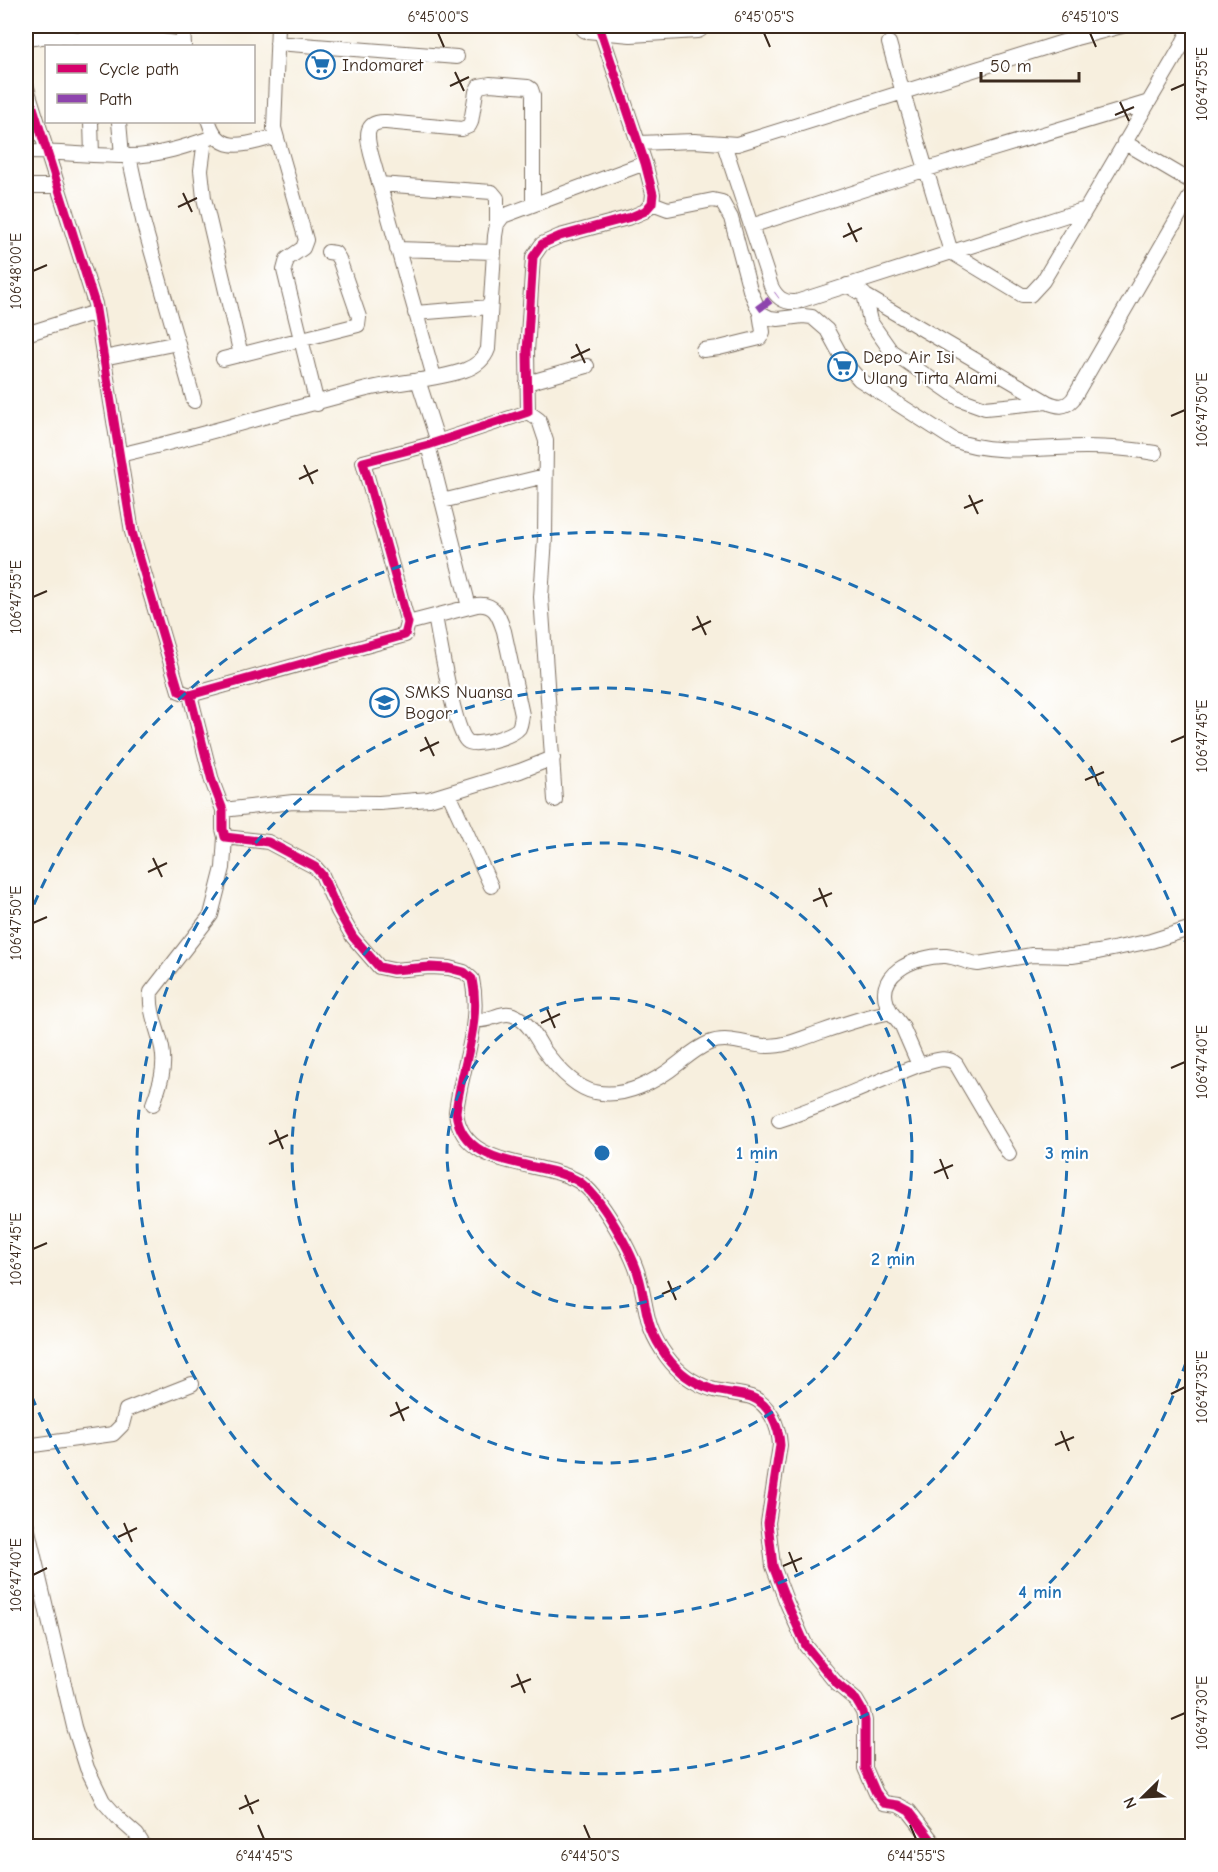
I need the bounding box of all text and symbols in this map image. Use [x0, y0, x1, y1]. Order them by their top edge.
text: 6°45'00"S [408, 8, 468, 26]
text: 6°45'05"S [734, 8, 794, 26]
text: 6°45'10"S [1061, 8, 1119, 26]
legend [45, 45, 255, 123]
scale bar [981, 45, 1078, 83]
text: 106°47'55"E [1193, 47, 1211, 121]
supermarket icon: Indomaret [305, 49, 337, 81]
place label: Indomaret [342, 55, 424, 76]
text: 50 m [990, 56, 1032, 77]
text: Cycle path [99, 59, 179, 80]
text: Path [99, 89, 132, 110]
text: 106°48'00"E [7, 233, 25, 309]
place label: Depo Air Isi Ulang Tirta Alami [863, 347, 997, 389]
supermarket icon: Depo Air Isi Ulang Tirta Alami [826, 351, 858, 383]
text: 106°47'50"E [1193, 373, 1211, 447]
text: 106°47'55"E [7, 560, 25, 634]
place label: SMKS Nuansa Bogor [405, 682, 513, 724]
school or university icon: SMKS Nuansa Bogor [368, 686, 400, 718]
text: 106°47'45"E [1193, 700, 1211, 772]
text: 106°47'50"E [7, 886, 25, 960]
text: 106°47'40"E [1193, 1025, 1211, 1099]
centre of rings [592, 1143, 612, 1163]
text: 1 min [736, 1143, 778, 1164]
text: 3 min [1045, 1143, 1089, 1164]
text: 106°47'45"E [7, 1213, 25, 1285]
text: 2 min [871, 1249, 915, 1270]
text: 106°47'35"E [1193, 1350, 1211, 1424]
text: 106°47'40"E [7, 1538, 25, 1612]
text: 4 min [1018, 1582, 1062, 1603]
text: 106°47'30"E [1193, 1676, 1211, 1750]
north arrow [1113, 1767, 1173, 1827]
text: N [1120, 1794, 1141, 1811]
text: 6°44'45"S [235, 1847, 293, 1865]
text: 6°44'50"S [561, 1847, 619, 1865]
text: 6°44'55"S [887, 1847, 945, 1865]

